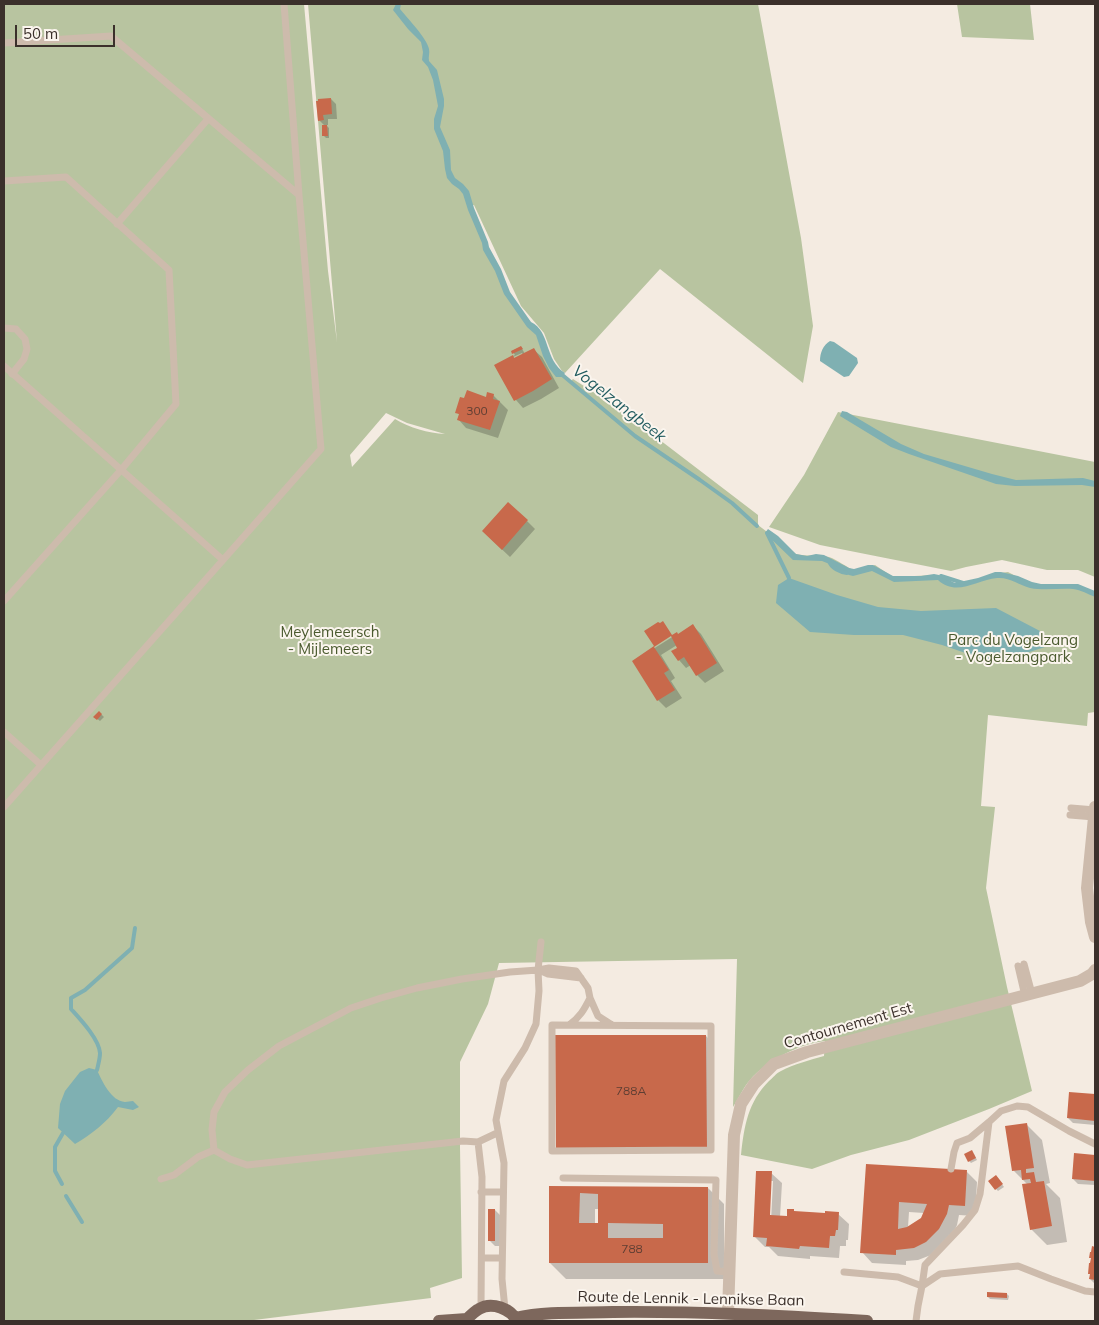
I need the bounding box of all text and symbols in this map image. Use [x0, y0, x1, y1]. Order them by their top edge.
scale bar [18, 15, 118, 47]
text: 50 m [23, 24, 58, 43]
water label: Vogelzangbeek [568, 361, 670, 447]
house number: 300 [466, 404, 488, 418]
park label: Meylemeersch - Mijlemeers [280, 623, 380, 658]
park label: Parc du Vogelzang - Vogelzangpark [948, 631, 1078, 666]
street label: Contournement Est [782, 999, 914, 1053]
house number: 788A [616, 1084, 646, 1098]
house number: 788 [621, 1242, 643, 1256]
street label: Route de Lennik - Lennikse Baan [578, 1288, 804, 1310]

